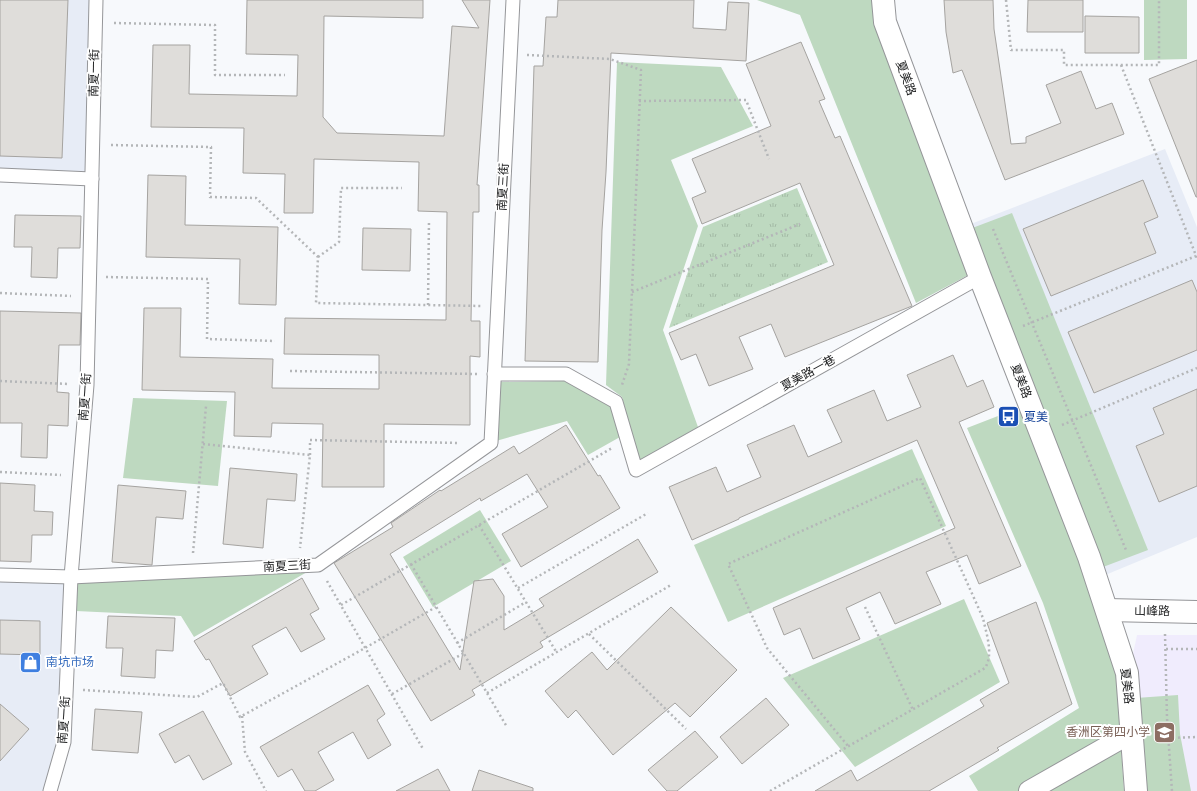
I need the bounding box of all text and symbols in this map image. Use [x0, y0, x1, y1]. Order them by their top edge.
street label: 南夏一街 [87, 49, 103, 97]
street label: 夏美路 [891, 59, 919, 98]
street label: 南夏三街 [495, 163, 513, 211]
street label: 夏美路一巷 [778, 352, 839, 395]
street label: 夏美路 [1006, 362, 1034, 401]
street label: 南夏一街 [76, 373, 96, 422]
bus stop icon: 夏美 [995, 404, 1021, 430]
place label: 夏美 [1024, 410, 1048, 426]
street label: 南夏三街 [263, 558, 311, 576]
street label: 山峰路 [1134, 604, 1170, 620]
shop icon: 南坑市场 [18, 649, 44, 675]
place label: 南坑市场 [46, 655, 94, 671]
street label: 夏美路 [1116, 667, 1136, 705]
street label: 南夏一街 [55, 696, 75, 745]
school or university icon: 香洲区第四小学 [1152, 719, 1178, 745]
place label: 香洲区第四小学 [1066, 725, 1150, 741]

